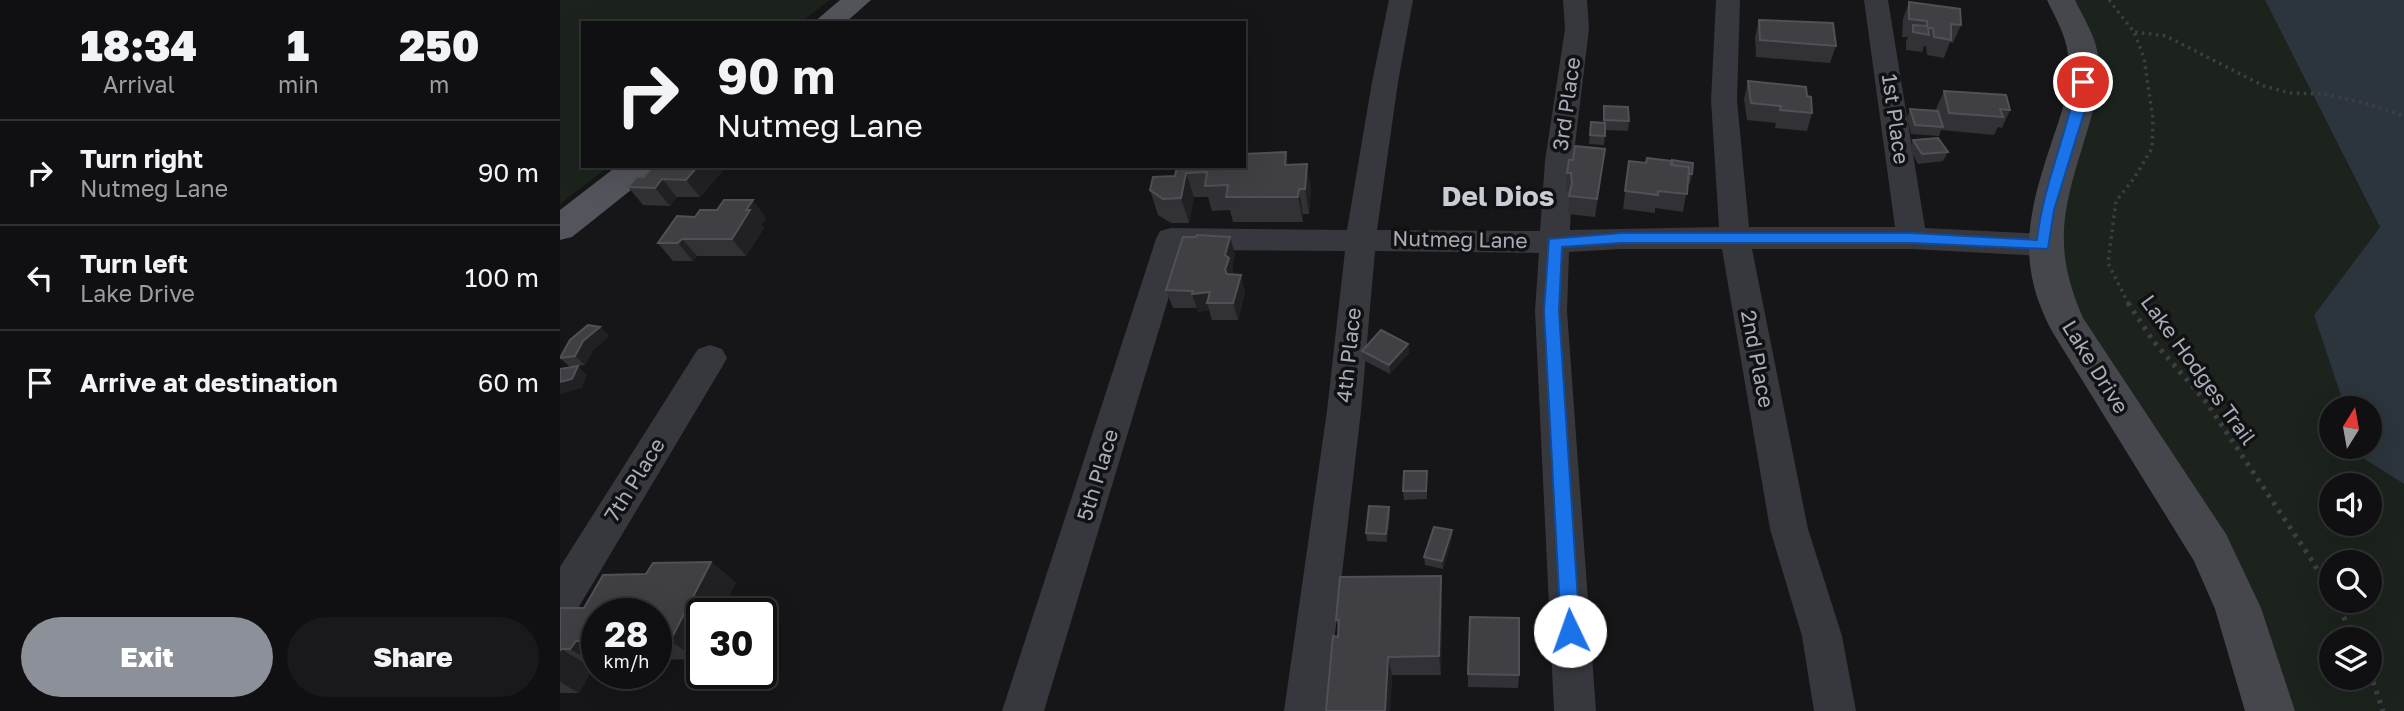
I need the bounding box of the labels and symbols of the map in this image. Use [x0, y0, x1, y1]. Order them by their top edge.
pin [2053, 52, 2113, 112]
street label: 3rd Place [1547, 55, 1585, 152]
street label: 1st Place [1877, 72, 1915, 166]
district label: Del Dios [1441, 179, 1555, 212]
street label: Nutmeg Lane [1392, 225, 1528, 253]
street label: Lake Hodges Trail [2136, 289, 2262, 450]
street label: 4th Place [1330, 306, 1366, 404]
street label: 2nd Place [1736, 308, 1780, 410]
street label: Lake Drive [2057, 315, 2135, 418]
north arrow [2319, 396, 2382, 458]
street label: 5th Place [1071, 426, 1123, 524]
street label: 7th Place [598, 433, 670, 526]
position arrow [1533, 594, 1607, 668]
speed limit sign: 30 [686, 598, 777, 689]

